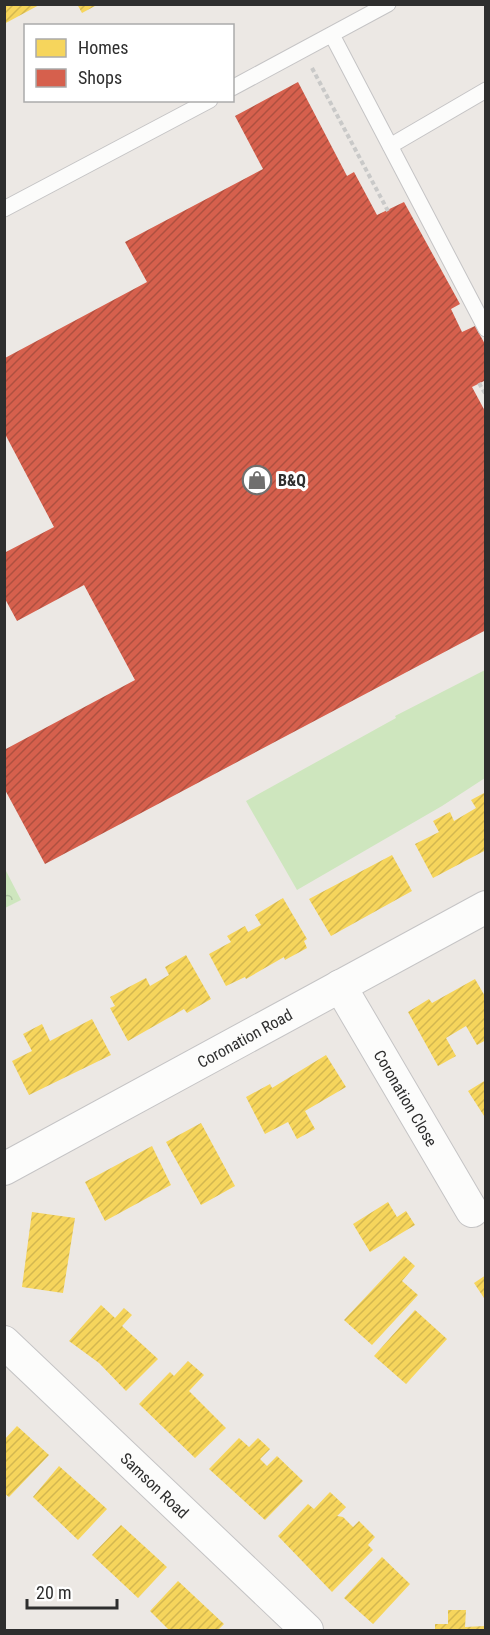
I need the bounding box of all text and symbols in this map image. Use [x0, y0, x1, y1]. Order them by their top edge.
legend [24, 24, 234, 102]
text: Homes [78, 37, 128, 58]
text: Shops [78, 67, 122, 88]
shop icon: B&Q [241, 464, 273, 496]
place label: B&Q [278, 471, 306, 490]
street label: Coronation Road [194, 1005, 296, 1072]
street label: Coronation Close [370, 1047, 441, 1150]
street label: Samson Road [116, 1449, 192, 1522]
scale bar [27, 1572, 117, 1610]
text: 20 m [36, 1582, 71, 1603]

